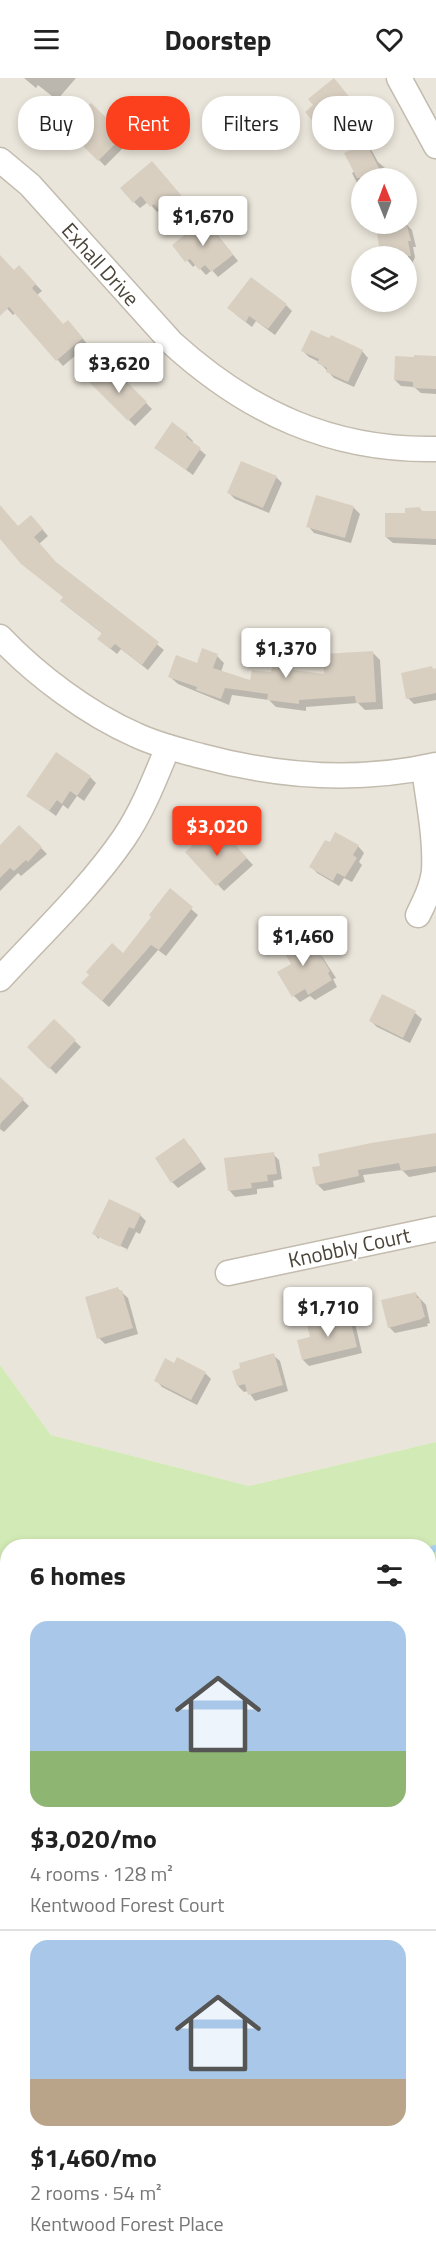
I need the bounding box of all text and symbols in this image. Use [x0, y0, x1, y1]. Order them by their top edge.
text: Doorstep [164, 19, 272, 60]
icon: menu [30, 23, 63, 56]
icon: heart [373, 23, 406, 56]
chip: Buy [18, 96, 94, 150]
chip: Rent [106, 96, 190, 150]
chip: Filters [202, 96, 300, 150]
chip: New [312, 96, 394, 150]
north arrow [351, 168, 417, 234]
map controls [351, 168, 417, 312]
pin: $1,670 [154, 196, 252, 247]
text: $1,670 [172, 200, 234, 231]
street label: Exhall Drive [55, 215, 147, 313]
button: layers [351, 246, 417, 312]
pin: $3,620 [70, 343, 168, 394]
text: $3,620 [88, 347, 150, 378]
pin: $1,370 [237, 628, 335, 679]
text: $1,370 [255, 632, 317, 663]
pin: $3,020 [168, 806, 266, 857]
text: $3,020 [186, 810, 248, 841]
pin: $1,460 [254, 916, 352, 967]
text: $1,460 [272, 920, 334, 951]
street label: Knobbly Court [285, 1218, 414, 1276]
pin: $1,710 [279, 1287, 377, 1338]
text: $1,710 [297, 1291, 359, 1322]
text: 6 homes [30, 1556, 126, 1595]
icon: filters [373, 1559, 406, 1592]
icon: home [164, 1660, 272, 1768]
text: $3,020/mo [30, 1819, 157, 1858]
text: 4 rooms · 128 m² [30, 1858, 173, 1889]
text: Kentwood Forest Court [30, 1889, 224, 1920]
icon: home [164, 1979, 272, 2087]
text: $1,460/mo [30, 2138, 157, 2177]
text: 2 rooms · 54 m² [30, 2177, 162, 2208]
text: Kentwood Forest Place [30, 2208, 224, 2239]

